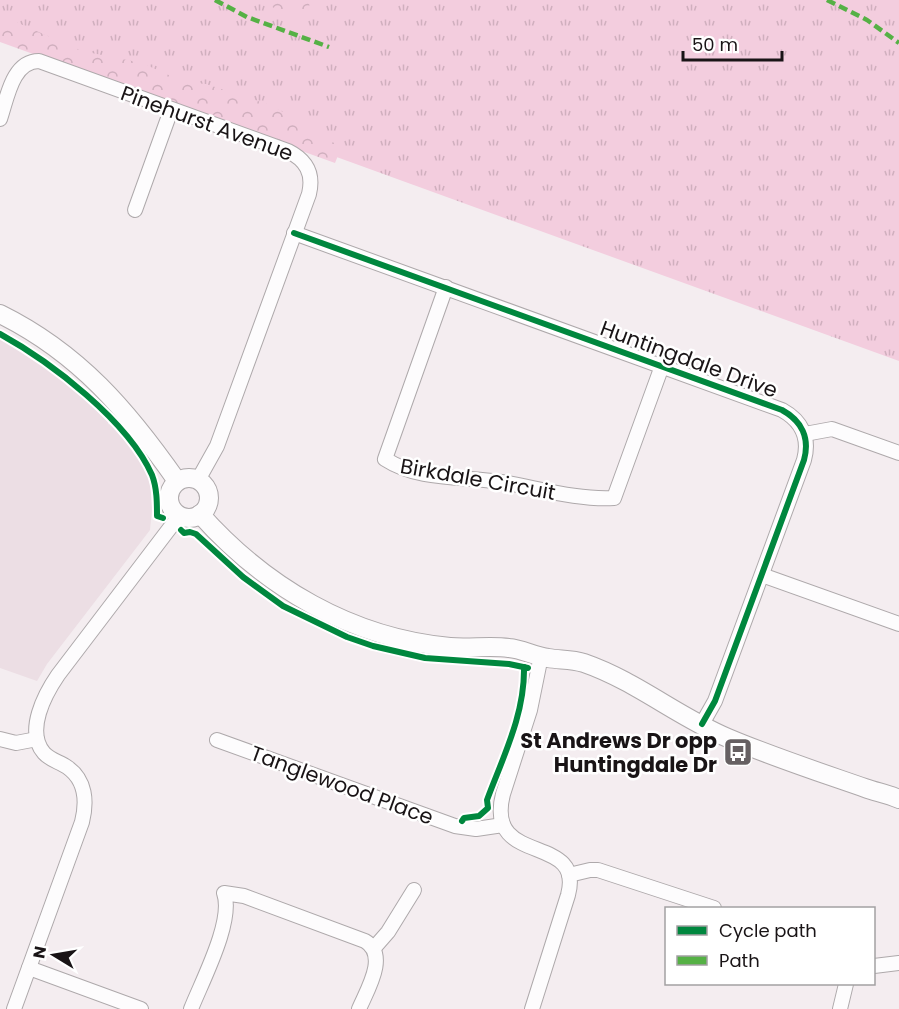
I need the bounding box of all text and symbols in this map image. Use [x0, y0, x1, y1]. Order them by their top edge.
scale bar [683, 24, 782, 62]
text: 50 m [692, 32, 738, 57]
street label: Pinehurst Avenue [117, 78, 297, 168]
street label: Huntingdale Drive [596, 313, 782, 405]
street label: Birkdale Circuit [398, 451, 558, 507]
place label: St Andrews Dr opp Huntingdale Dr [520, 726, 717, 779]
bus stop icon: St Andrews Dr opp Huntingdale Dr [722, 736, 754, 768]
street label: Tanglewood Place [247, 738, 437, 832]
legend [665, 907, 875, 985]
text: Cycle path [719, 918, 817, 943]
north arrow [24, 925, 84, 985]
text: N [27, 944, 52, 960]
text: Path [719, 948, 760, 973]

